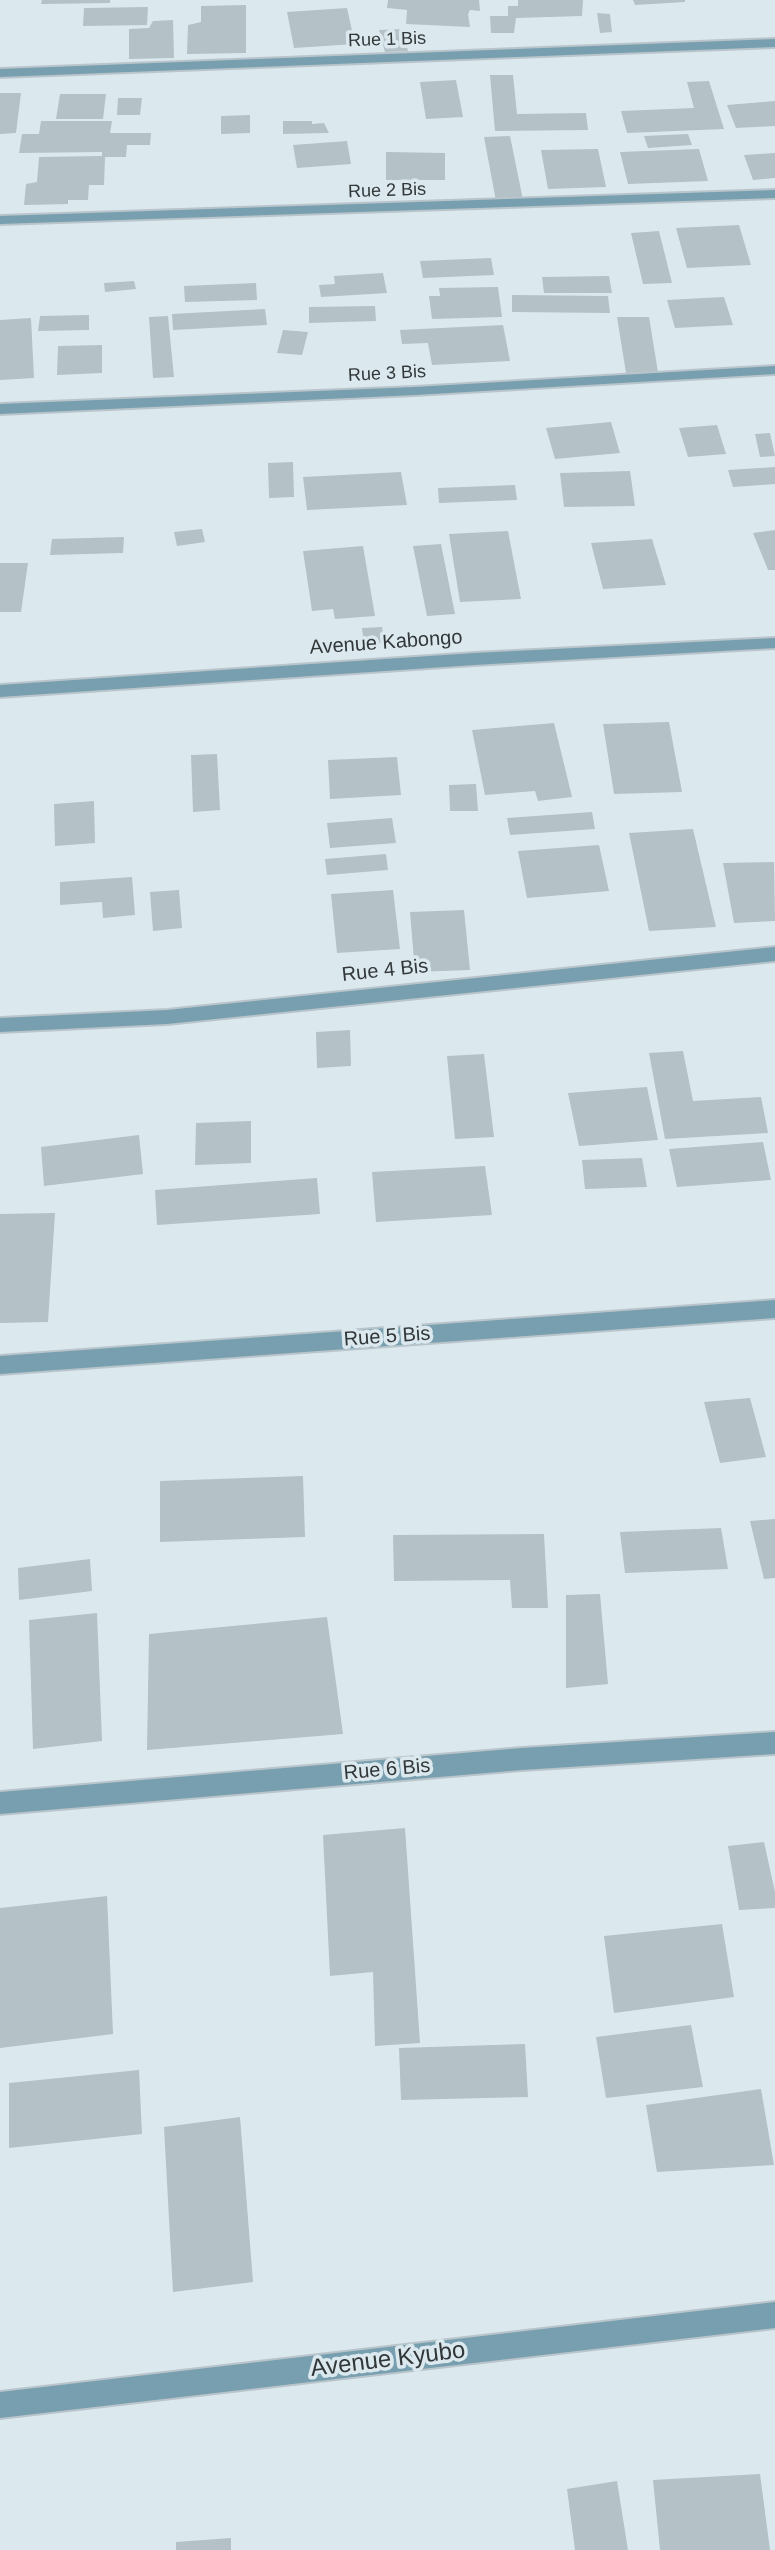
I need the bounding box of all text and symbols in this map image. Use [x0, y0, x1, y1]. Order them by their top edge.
street label: Rue 1 Bis [348, 28, 426, 52]
street label: Rue 2 Bis [348, 179, 426, 203]
street label: Rue 3 Bis [347, 361, 427, 387]
street label: Avenue Kabongo [309, 626, 463, 660]
street label: Rue 4 Bis [341, 955, 429, 987]
street label: Rue 5 Bis [343, 1322, 431, 1352]
street label: Rue 6 Bis [343, 1754, 431, 1786]
street label: Avenue Kyubo [309, 2336, 467, 2384]

